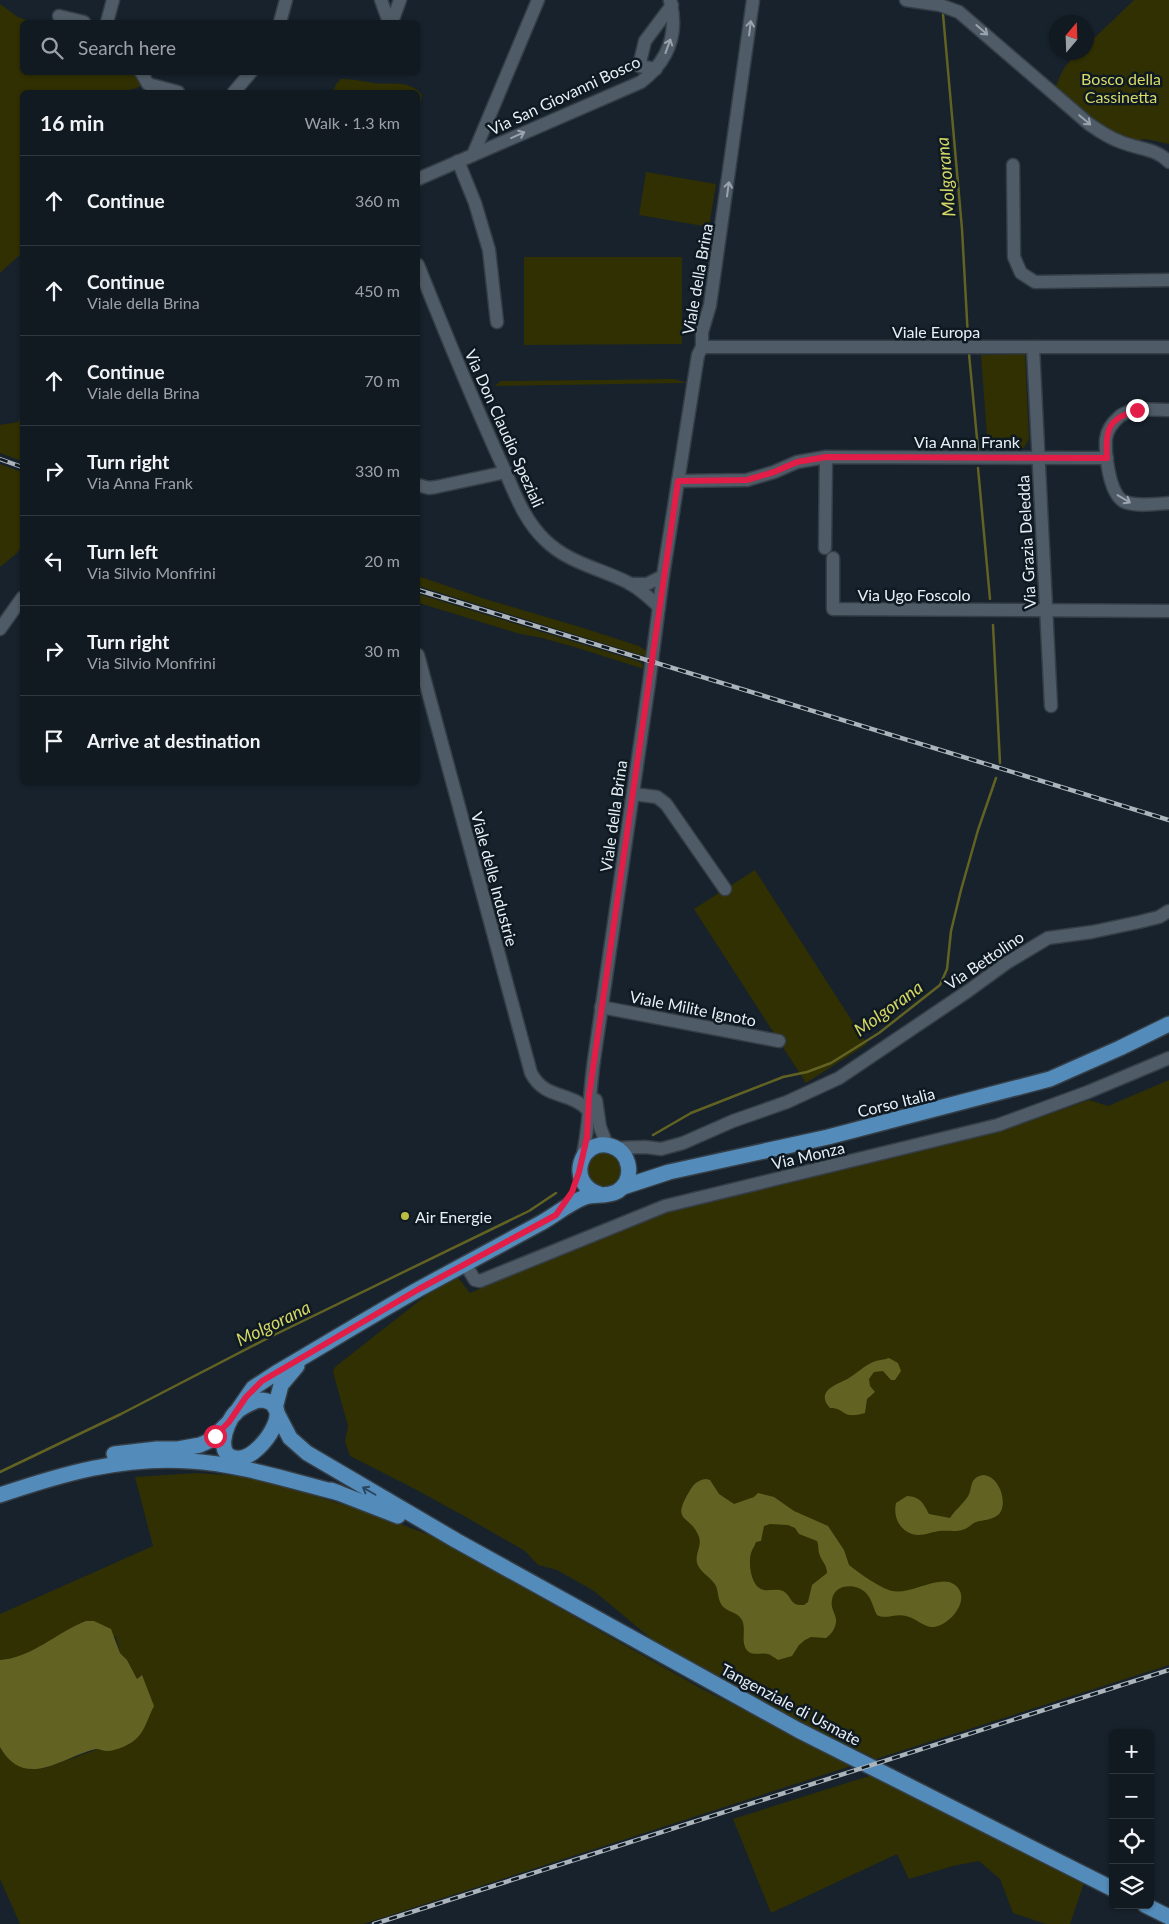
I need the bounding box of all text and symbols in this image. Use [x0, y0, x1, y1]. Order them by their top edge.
north arrow [1049, 15, 1094, 60]
search box [20, 20, 420, 75]
one-way arrow [745, 21, 755, 37]
one-way arrow [975, 24, 988, 35]
icon: search [38, 34, 66, 62]
text: Search here [78, 36, 176, 59]
one-way arrow [664, 39, 673, 54]
street label: Via San Giovanni Bosco [485, 51, 643, 139]
park label: Bosco della Cassinetta [1081, 69, 1161, 106]
text: 16 min [40, 110, 104, 135]
text: Walk · 1.3 km [304, 113, 400, 132]
one-way arrow [1078, 114, 1091, 125]
one-way arrow [510, 130, 525, 140]
water label: Molgorana [931, 136, 959, 218]
one-way arrow [723, 182, 733, 198]
icon: ahead [40, 187, 68, 215]
text: Continue [87, 189, 165, 212]
text: 360 m [355, 191, 400, 210]
street label: Viale della Brina [678, 222, 716, 336]
text: Continue [87, 270, 165, 293]
icon: ahead [40, 277, 68, 305]
text: 450 m [355, 281, 400, 300]
text: Viale della Brina [87, 293, 200, 312]
street label: Viale Europa [892, 322, 980, 341]
street label: Via Don Claudio Speziali [462, 346, 548, 510]
text: Continue [87, 360, 165, 383]
icon: ahead [40, 367, 68, 395]
text: 70 m [364, 371, 400, 390]
text: Viale della Brina [87, 383, 200, 402]
route end [1126, 399, 1149, 422]
street label: Via Anna Frank [914, 432, 1021, 451]
text: Turn right [87, 450, 169, 473]
icon: right [40, 457, 68, 485]
text: 330 m [355, 461, 400, 480]
text: Via Anna Frank [87, 473, 193, 492]
street label: Via Grazia Deledda [1013, 475, 1039, 609]
one-way arrow [1116, 494, 1130, 504]
text: Turn left [87, 540, 158, 563]
icon: left [40, 547, 68, 575]
text: 20 m [364, 551, 400, 570]
text: Via Silvio Monfrini [87, 563, 216, 582]
street label: Via Ugo Foscolo [857, 585, 971, 604]
text: Turn right [87, 630, 169, 653]
icon: right [40, 637, 68, 665]
text: 30 m [364, 641, 400, 660]
text: Via Silvio Monfrini [87, 653, 216, 672]
icon: arrive [40, 727, 68, 755]
text: Arrive at destination [87, 729, 260, 752]
street label: Viale della Brina [596, 759, 630, 873]
street label: Viale delle Industrie [468, 810, 522, 948]
street label: Via Bettolino [941, 927, 1027, 993]
water label: Molgorana [849, 976, 927, 1040]
street label: Viale Milite Ignoto [628, 986, 758, 1030]
street label: Corso Italia [855, 1083, 937, 1121]
street label: Via Monza [770, 1137, 846, 1173]
place label: Air Energie [415, 1207, 492, 1226]
marker: Air Energie [399, 1210, 411, 1222]
water label: Molgorana [232, 1296, 314, 1350]
route start [204, 1425, 227, 1448]
one-way arrow [363, 1485, 377, 1495]
street label: Tangenziale di Usmate [718, 1659, 864, 1749]
map controls [1109, 1729, 1154, 1909]
button: + [1109, 1729, 1154, 1774]
button: − [1109, 1774, 1154, 1819]
button: locate [1109, 1819, 1154, 1864]
button: layers [1109, 1864, 1154, 1909]

